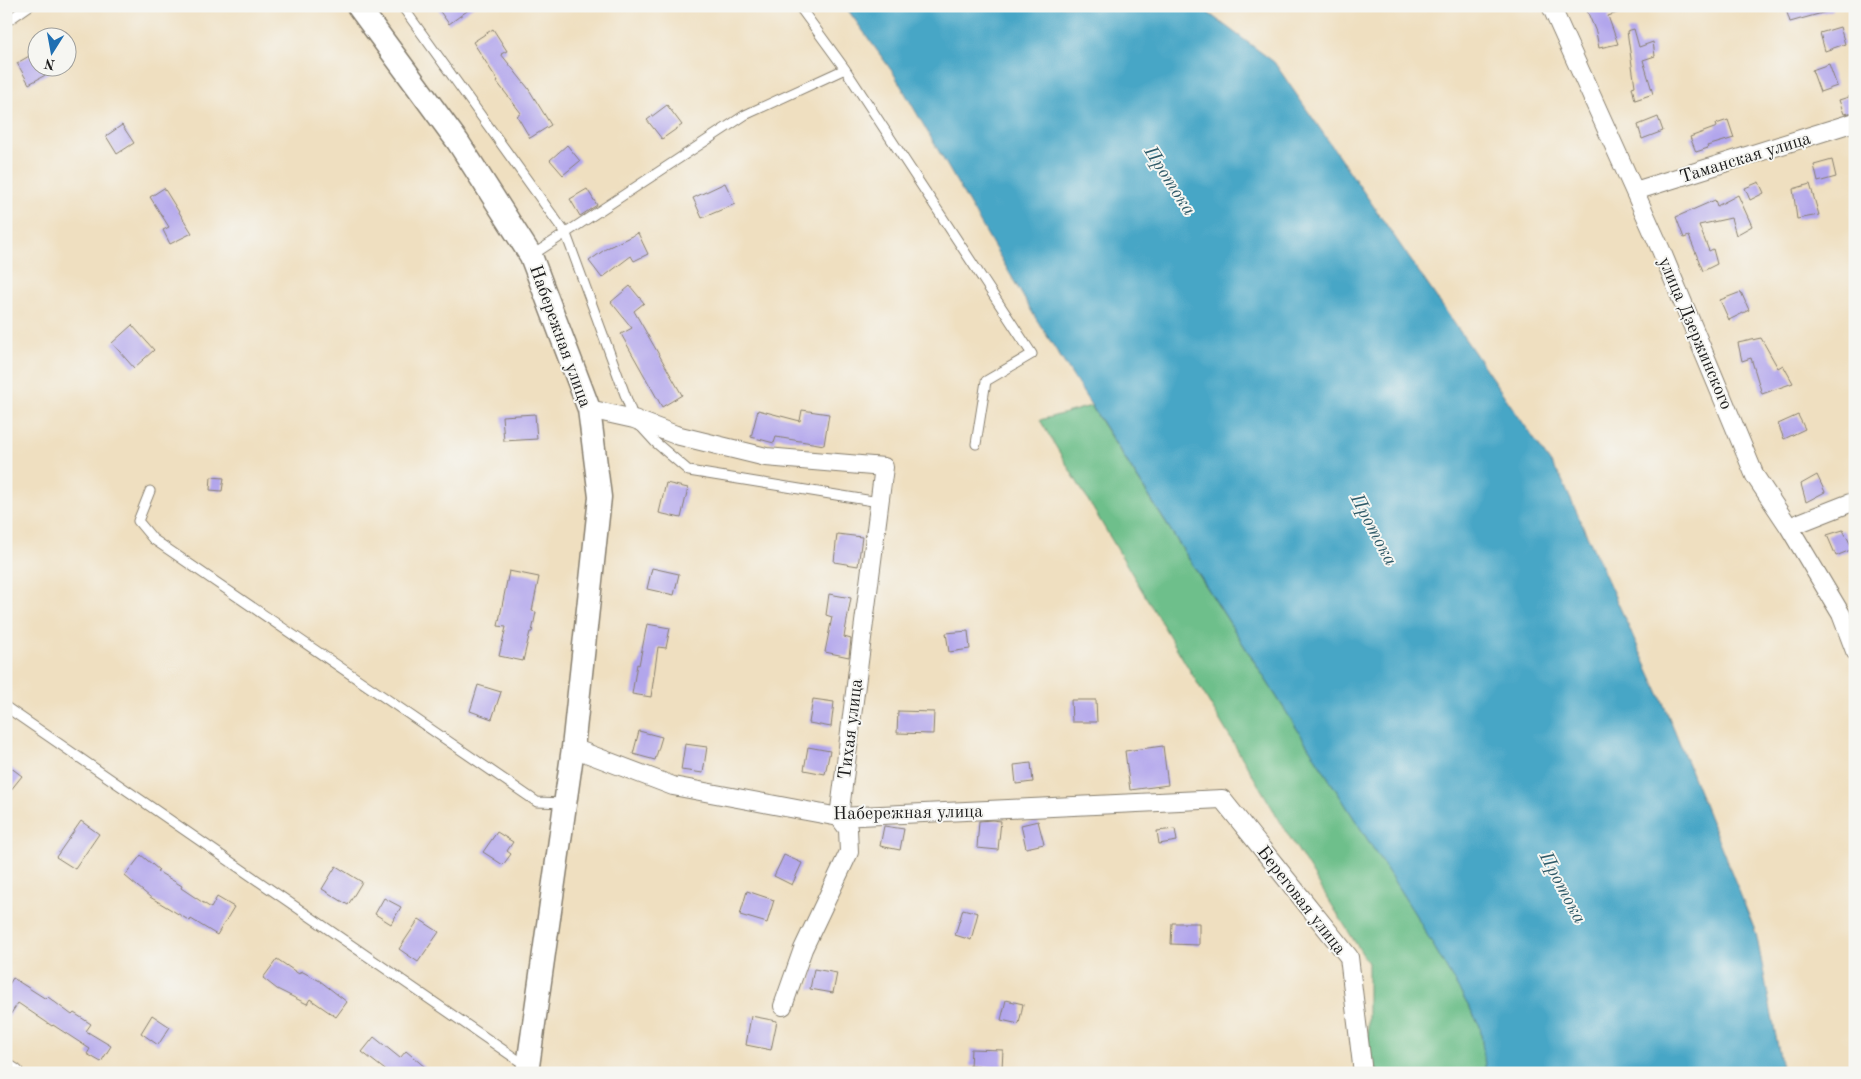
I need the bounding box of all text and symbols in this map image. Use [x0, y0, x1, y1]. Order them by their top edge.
north arrow [28, 28, 78, 78]
text: N [43, 56, 56, 72]
street label: Таманская улица [1678, 129, 1813, 186]
water label: Протока [1139, 142, 1198, 220]
street label: улица Дзержинского [1655, 254, 1735, 412]
street label: Набережная улица [526, 263, 594, 410]
water label: Протока [1345, 490, 1400, 569]
street label: Тихая улица [836, 678, 866, 780]
street label: Набережная улица [833, 803, 983, 823]
street label: Береговая улица [1253, 843, 1349, 958]
water label: Протока [1534, 848, 1589, 927]

